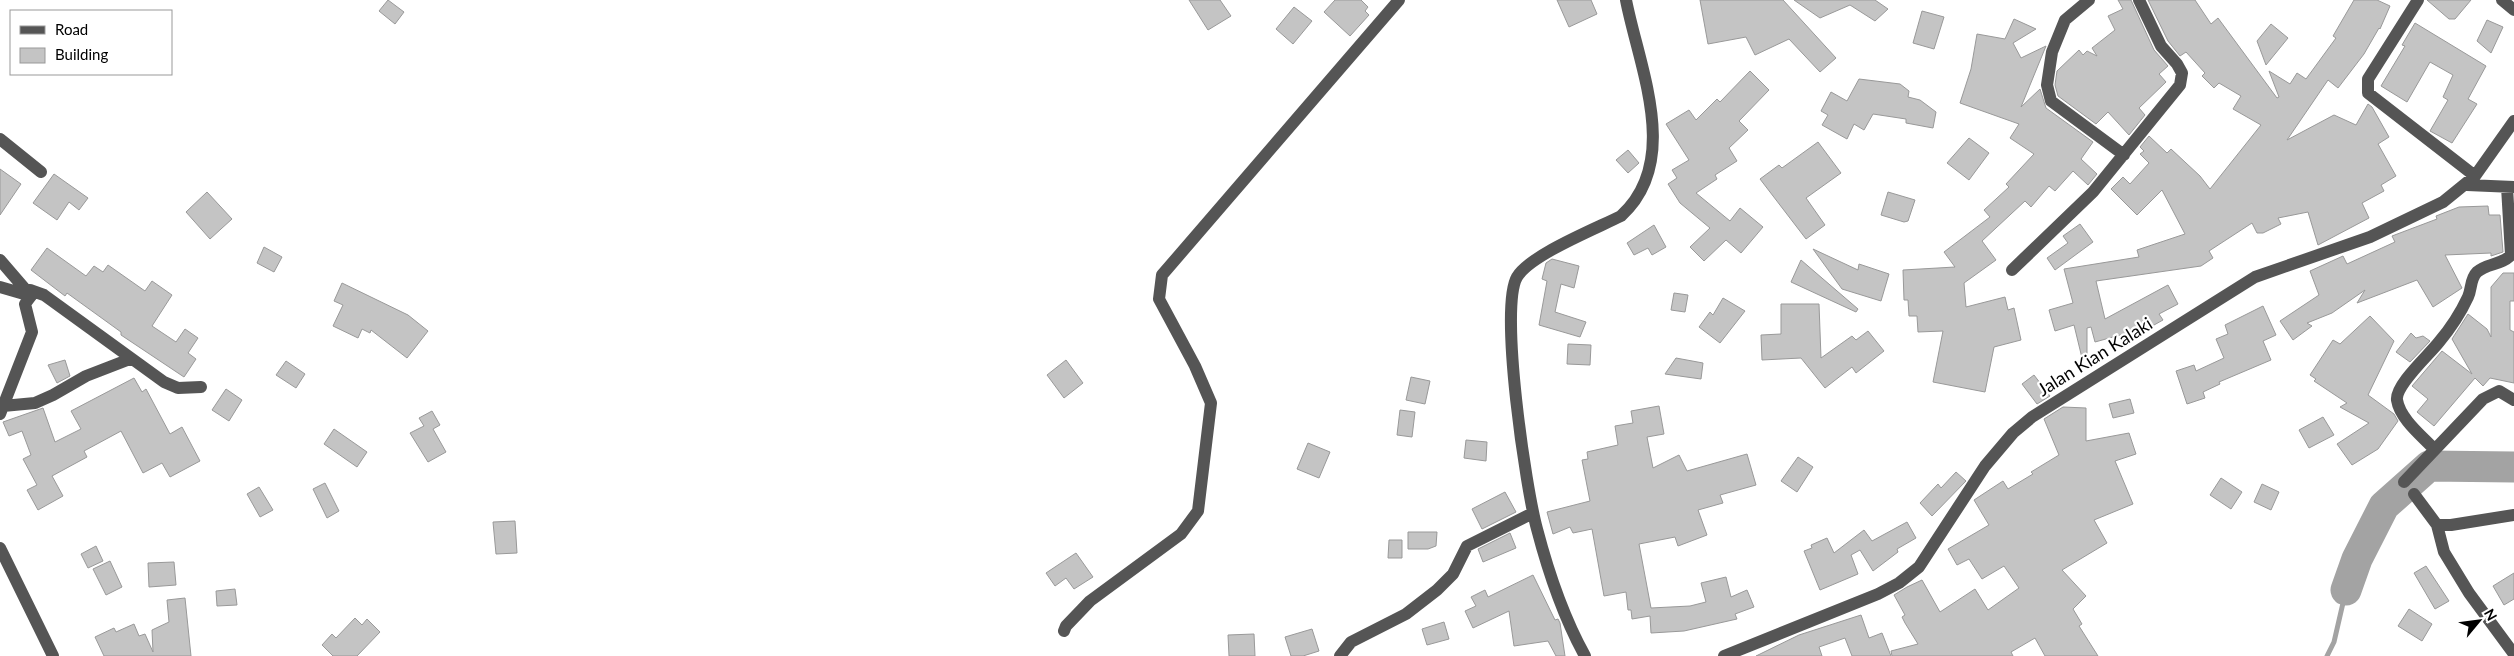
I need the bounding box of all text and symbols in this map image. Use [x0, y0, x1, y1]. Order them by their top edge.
legend [10, 10, 172, 75]
text: Road [55, 20, 88, 38]
text: Building [55, 45, 108, 63]
street label: Jalan Kian Kalaki [2033, 312, 2156, 400]
north arrow [2454, 596, 2504, 646]
text: N [2481, 606, 2501, 623]

